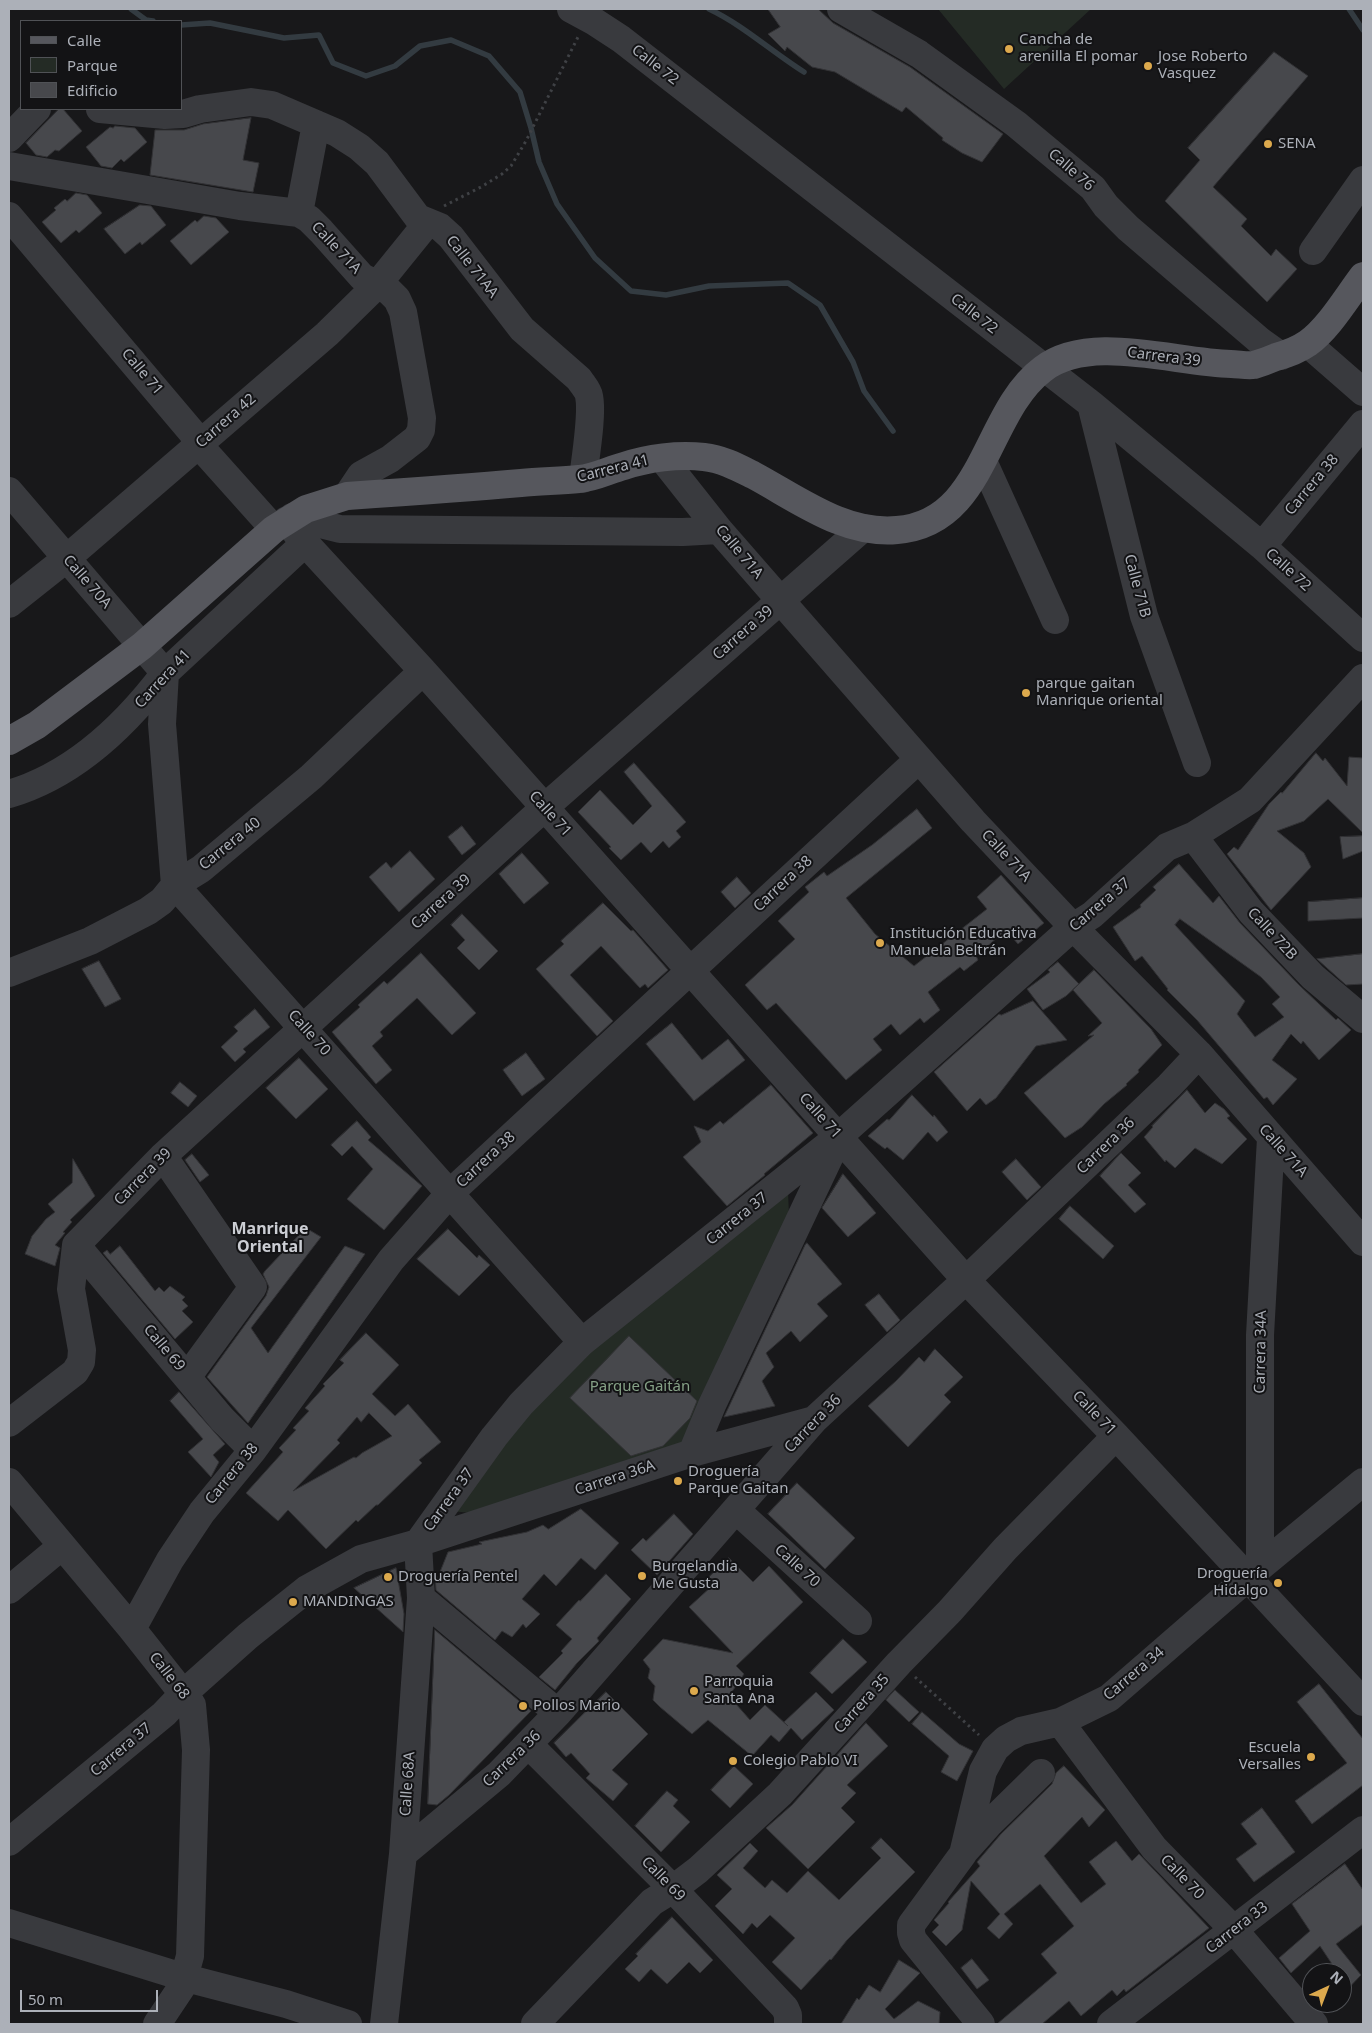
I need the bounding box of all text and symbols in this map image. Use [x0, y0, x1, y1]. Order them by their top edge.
legend [20, 20, 182, 110]
text: Calle [67, 30, 101, 50]
place label: Cancha de arenilla El pomar [1019, 31, 1138, 66]
street label: Calle 72 [628, 41, 682, 89]
marker: Cancha de arenilla El pomar [1003, 43, 1015, 55]
place label: Jose Roberto Vasquez [1158, 48, 1247, 83]
text: Parque [67, 55, 117, 75]
marker: Jose Roberto Vasquez [1142, 60, 1154, 72]
text: Edificio [67, 80, 118, 100]
place label: SENA [1278, 135, 1316, 153]
marker: SENA [1262, 138, 1274, 150]
street label: Calle 76 [1044, 145, 1098, 195]
street label: Calle 71A [307, 218, 365, 278]
street label: Calle 71AA [442, 232, 502, 302]
street label: Calle 72 [947, 290, 1001, 338]
street label: Carrera 39 [1126, 344, 1202, 370]
street label: Calle 71 [117, 345, 167, 399]
street label: Carrera 42 [192, 390, 260, 452]
street label: Carrera 41 [575, 451, 651, 487]
street label: Carrera 38 [1281, 451, 1343, 519]
street label: Calle 71A [711, 521, 767, 583]
street label: Calle 72 [1261, 545, 1315, 595]
street label: Calle 70A [59, 552, 115, 612]
street label: Calle 71B [1120, 552, 1154, 620]
street label: Carrera 39 [709, 602, 777, 664]
street label: Carrera 41 [131, 646, 195, 712]
place label: parque gaitan Manrique oriental [1036, 675, 1163, 710]
marker: parque gaitan Manrique oriental [1020, 687, 1032, 699]
street label: Calle 71 [525, 787, 575, 841]
street label: Carrera 40 [196, 814, 264, 874]
street label: Calle 71A [977, 826, 1035, 886]
street label: Carrera 38 [750, 852, 816, 916]
street label: Carrera 39 [408, 871, 474, 933]
street label: Carrera 37 [1066, 874, 1134, 936]
street label: Calle 72B [1243, 904, 1301, 964]
place label: Institución Educativa Manuela Beltrán [890, 925, 1037, 960]
marker: Institución Educativa Manuela Beltrán [874, 937, 886, 949]
street label: Calle 70 [284, 1006, 334, 1060]
street label: Calle 71 [795, 1089, 845, 1143]
street label: Carrera 36 [1073, 1114, 1139, 1178]
street label: Calle 71A [1255, 1121, 1311, 1181]
street label: Carrera 38 [453, 1128, 519, 1192]
street label: Carrera 39 [111, 1145, 175, 1209]
street label: Carrera 37 [703, 1189, 771, 1249]
district label: Manrique Oriental [231, 1219, 309, 1257]
street label: Carrera 34A [1251, 1310, 1271, 1394]
street label: Calle 69 [139, 1321, 189, 1375]
park label: Parque Gaitán [590, 1378, 690, 1396]
street label: Calle 71 [1068, 1387, 1120, 1439]
street label: Carrera 36 [781, 1391, 845, 1457]
street label: Carrera 38 [202, 1440, 262, 1508]
street label: Carrera 36A [573, 1457, 657, 1499]
place label: Droguería Parque Gaitan [688, 1463, 789, 1498]
street label: Carrera 37 [420, 1465, 478, 1535]
marker: Droguería Parque Gaitan [672, 1475, 684, 1487]
street label: Calle 70 [770, 1541, 824, 1591]
place label: Burgelandia Me Gusta [652, 1558, 738, 1593]
place label: Droguería Hidalgo [1197, 1565, 1268, 1600]
place label: Droguería Pentel [398, 1568, 518, 1586]
marker: Burgelandia Me Gusta [636, 1570, 648, 1582]
marker: Droguería Pentel [382, 1571, 394, 1583]
marker: Droguería Hidalgo [1272, 1577, 1284, 1589]
place label: MANDINGAS [303, 1593, 394, 1611]
marker: MANDINGAS [287, 1596, 299, 1608]
street label: Carrera 34 [1100, 1643, 1168, 1705]
street label: Calle 68 [145, 1649, 193, 1703]
street label: Carrera 35 [831, 1671, 893, 1737]
place label: Parroquia Santa Ana [704, 1673, 775, 1708]
marker: Parroquia Santa Ana [688, 1685, 700, 1697]
place label: Pollos Mario [533, 1697, 620, 1715]
marker: Pollos Mario [517, 1700, 529, 1712]
street label: Carrera 37 [87, 1719, 155, 1781]
street label: Carrera 36 [479, 1727, 545, 1791]
place label: Escuela Versalles [1239, 1739, 1301, 1774]
street label: Calle 68A [397, 1751, 419, 1817]
marker: Escuela Versalles [1305, 1751, 1317, 1763]
place label: Colegio Pablo VI [743, 1752, 858, 1770]
marker: Colegio Pablo VI [727, 1755, 739, 1767]
street label: Calle 70 [1156, 1851, 1208, 1903]
street label: Calle 69 [637, 1853, 689, 1905]
street label: Carrera 33 [1202, 1898, 1272, 1958]
north arrow [1302, 1963, 1352, 2013]
text: N [1326, 1967, 1348, 1988]
scale bar [22, 1980, 160, 2012]
text: 50 m [28, 1989, 63, 2009]

